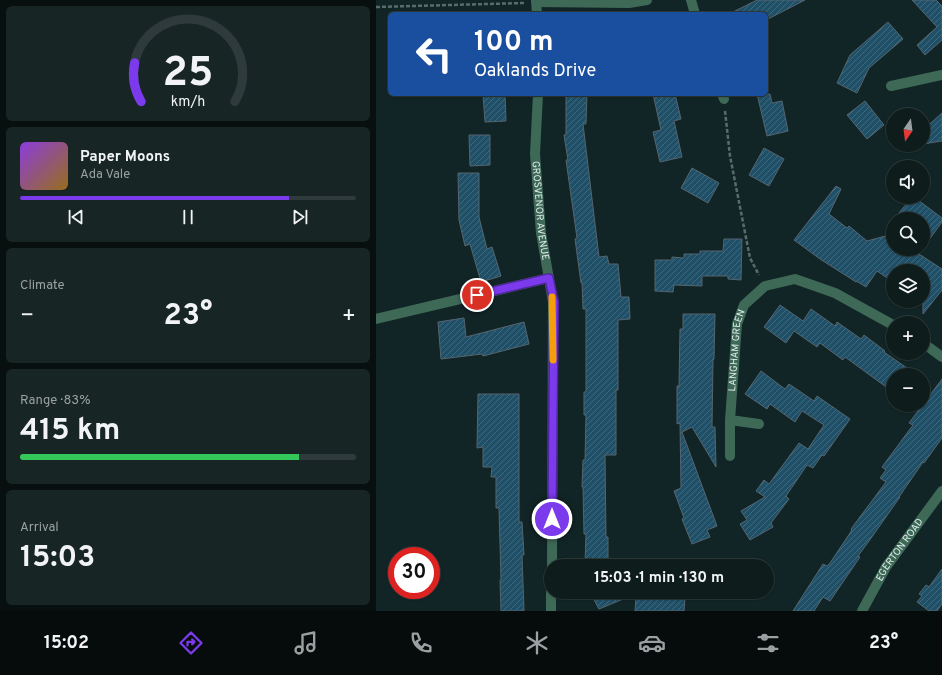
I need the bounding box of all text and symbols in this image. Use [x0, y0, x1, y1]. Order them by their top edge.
text: 100 m [474, 25, 554, 61]
icon: left [408, 28, 460, 80]
text: 25 [163, 47, 213, 100]
text: Oaklands Drive [474, 60, 596, 83]
text: km/h [171, 92, 205, 110]
north arrow [886, 108, 930, 152]
map controls [886, 108, 930, 412]
text: Paper Moons [80, 148, 170, 167]
street label: GROSVENOR AVENUE [529, 160, 552, 261]
button: sound [886, 160, 930, 204]
text: Ada Vale [80, 167, 130, 183]
icon: previous [65, 206, 87, 228]
icon: pause [177, 206, 199, 228]
icon: next [289, 206, 311, 228]
button: search [886, 212, 930, 256]
button: layers [886, 264, 930, 308]
text: Climate [20, 278, 65, 294]
pin [460, 278, 494, 312]
icon: arrive [466, 284, 488, 306]
text: 23° [164, 298, 212, 335]
text: − [20, 303, 34, 330]
text: + [342, 303, 356, 330]
street label: LANGHAM GREEN [726, 308, 748, 392]
button: + [886, 316, 930, 360]
button: − [886, 368, 930, 412]
text: Range · 83% [20, 393, 90, 409]
text: 415 km [20, 413, 120, 450]
position arrow [531, 498, 573, 540]
street label: EGERTON ROAD [873, 516, 926, 583]
text: Arrival [20, 520, 59, 536]
text: 15:03 [20, 540, 95, 577]
speed limit sign: 30 [388, 547, 440, 599]
text: 15:03 · 1 min · 130 m [594, 569, 724, 588]
icon: directions [177, 629, 205, 657]
icon: music [292, 629, 320, 657]
icon: phone [407, 629, 435, 657]
icon: climate [523, 629, 551, 657]
icon: car [638, 629, 666, 657]
icon: filters [754, 629, 782, 657]
text: 15:02 [44, 632, 89, 655]
text: 23° [869, 632, 898, 655]

